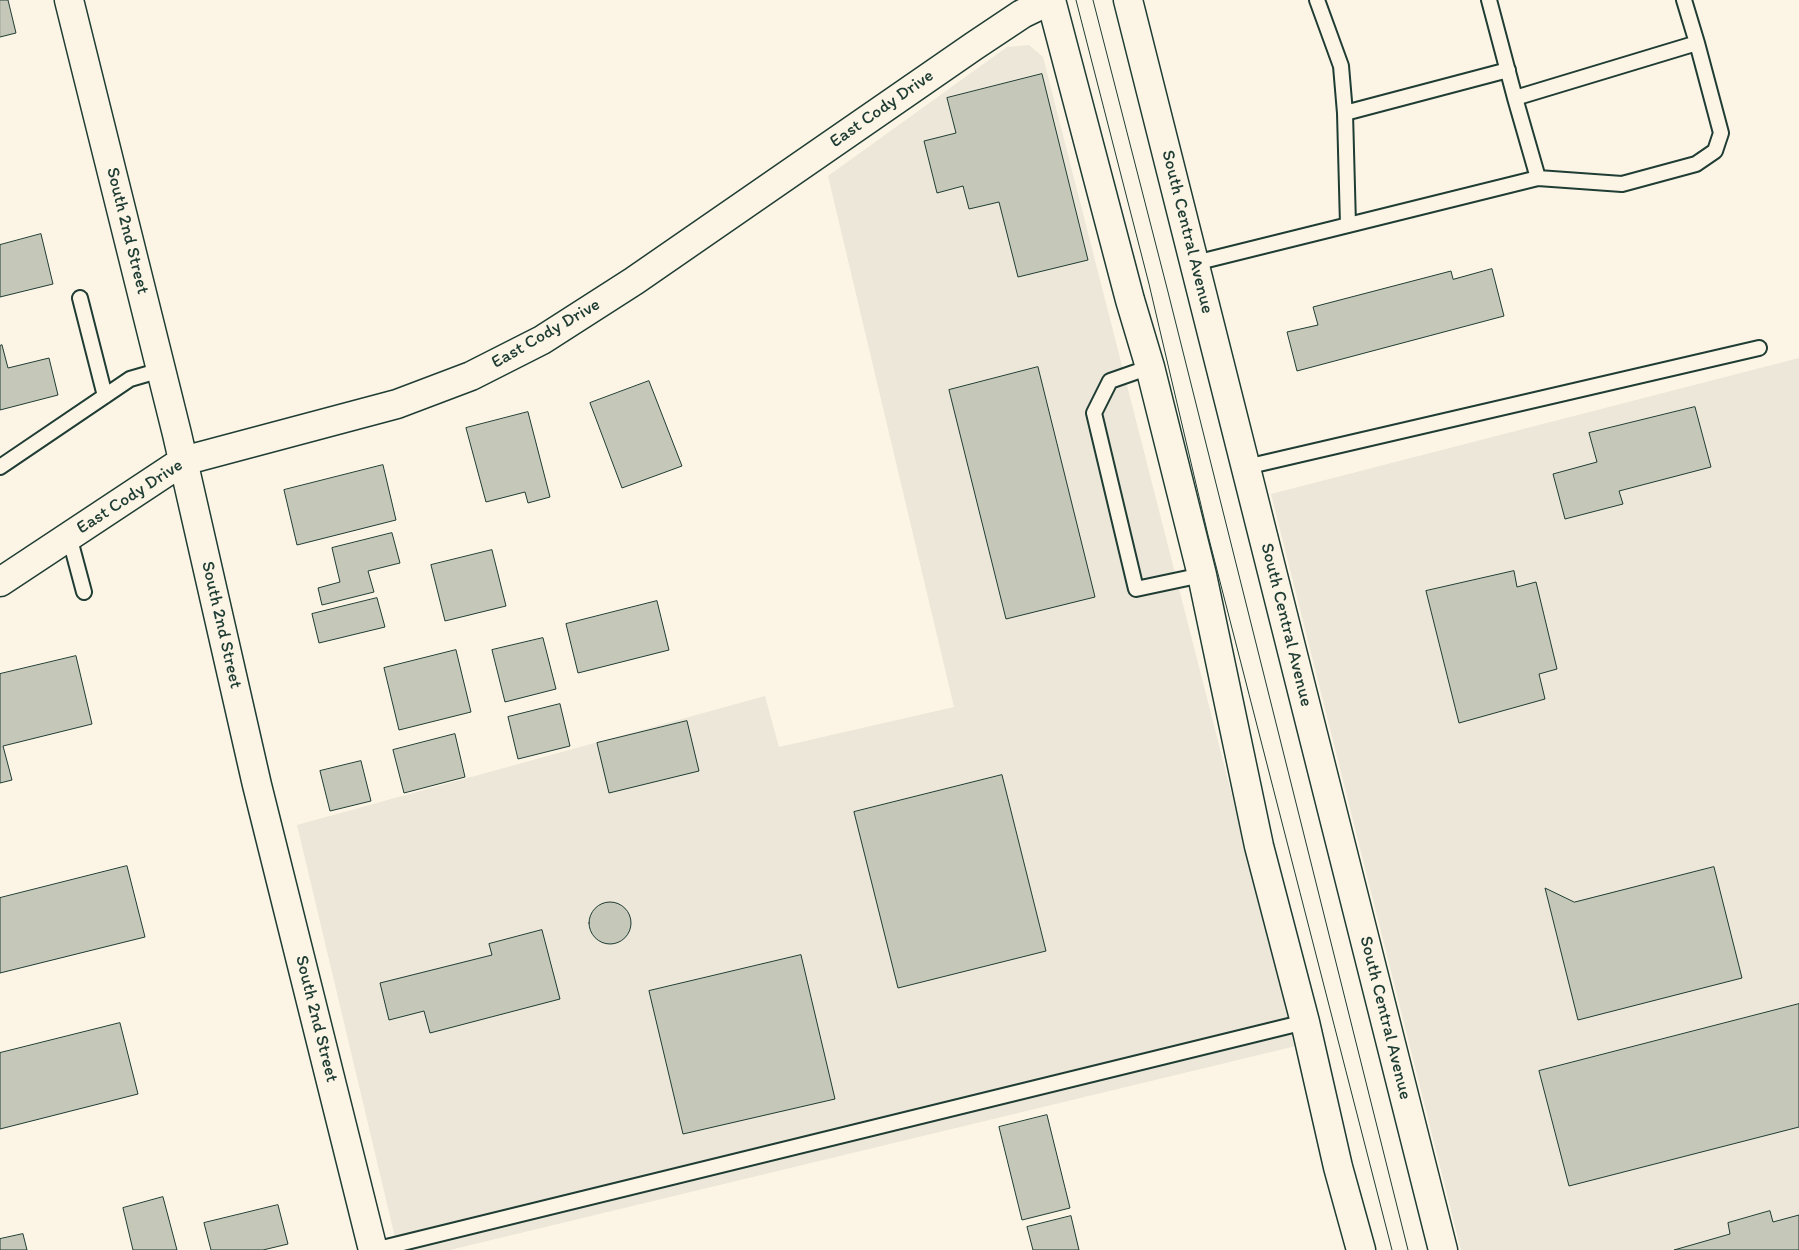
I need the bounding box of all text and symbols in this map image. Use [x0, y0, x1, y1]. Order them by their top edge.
street label: East Cody Drive [826, 65, 938, 153]
street label: South Central Avenue [1156, 148, 1218, 316]
street label: South 2nd Street [101, 165, 153, 297]
street label: East Cody Drive [488, 294, 604, 374]
street label: East Cody Drive [73, 455, 187, 539]
street label: South Central Avenue [1255, 541, 1317, 709]
street label: South 2nd Street [196, 559, 246, 691]
street label: South Central Avenue [1354, 934, 1416, 1102]
street label: South 2nd Street [290, 953, 342, 1085]

